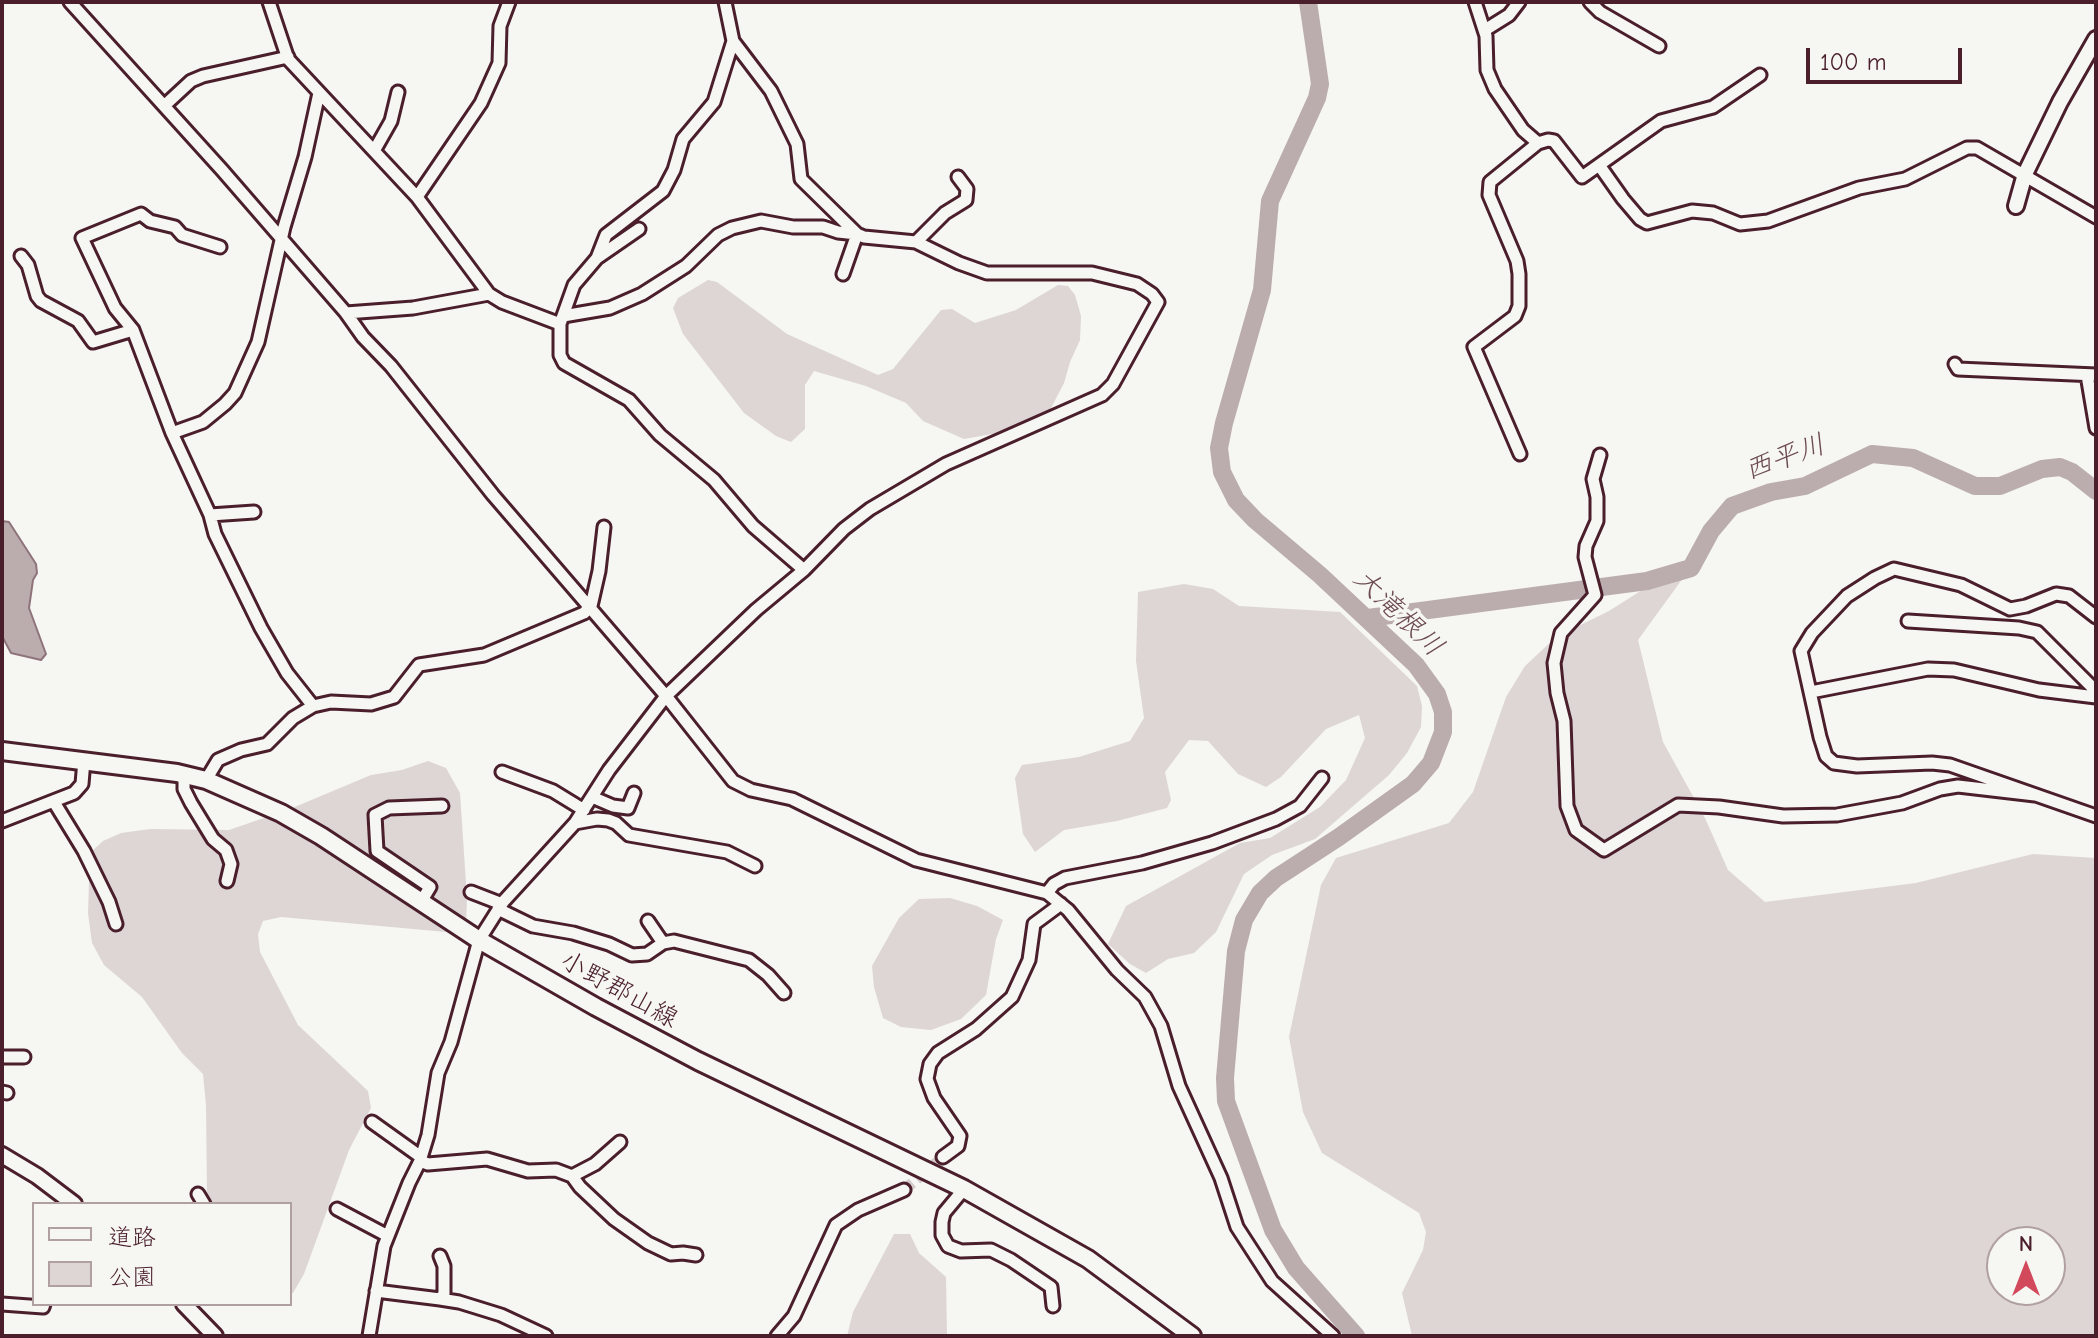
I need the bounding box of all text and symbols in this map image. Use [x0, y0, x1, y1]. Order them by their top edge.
scale bar [1810, 32, 1966, 82]
text: 100 m [1820, 48, 1887, 76]
water label: 西平川 [1740, 428, 1830, 488]
water label: 大滝根川 [1346, 562, 1450, 664]
street label: 小野郡山線 [555, 945, 683, 1035]
legend [32, 1202, 292, 1306]
text: 道路 [108, 1223, 156, 1251]
north arrow [1986, 1226, 2066, 1306]
text: N [2019, 1231, 2033, 1257]
text: 公園 [108, 1263, 156, 1291]

